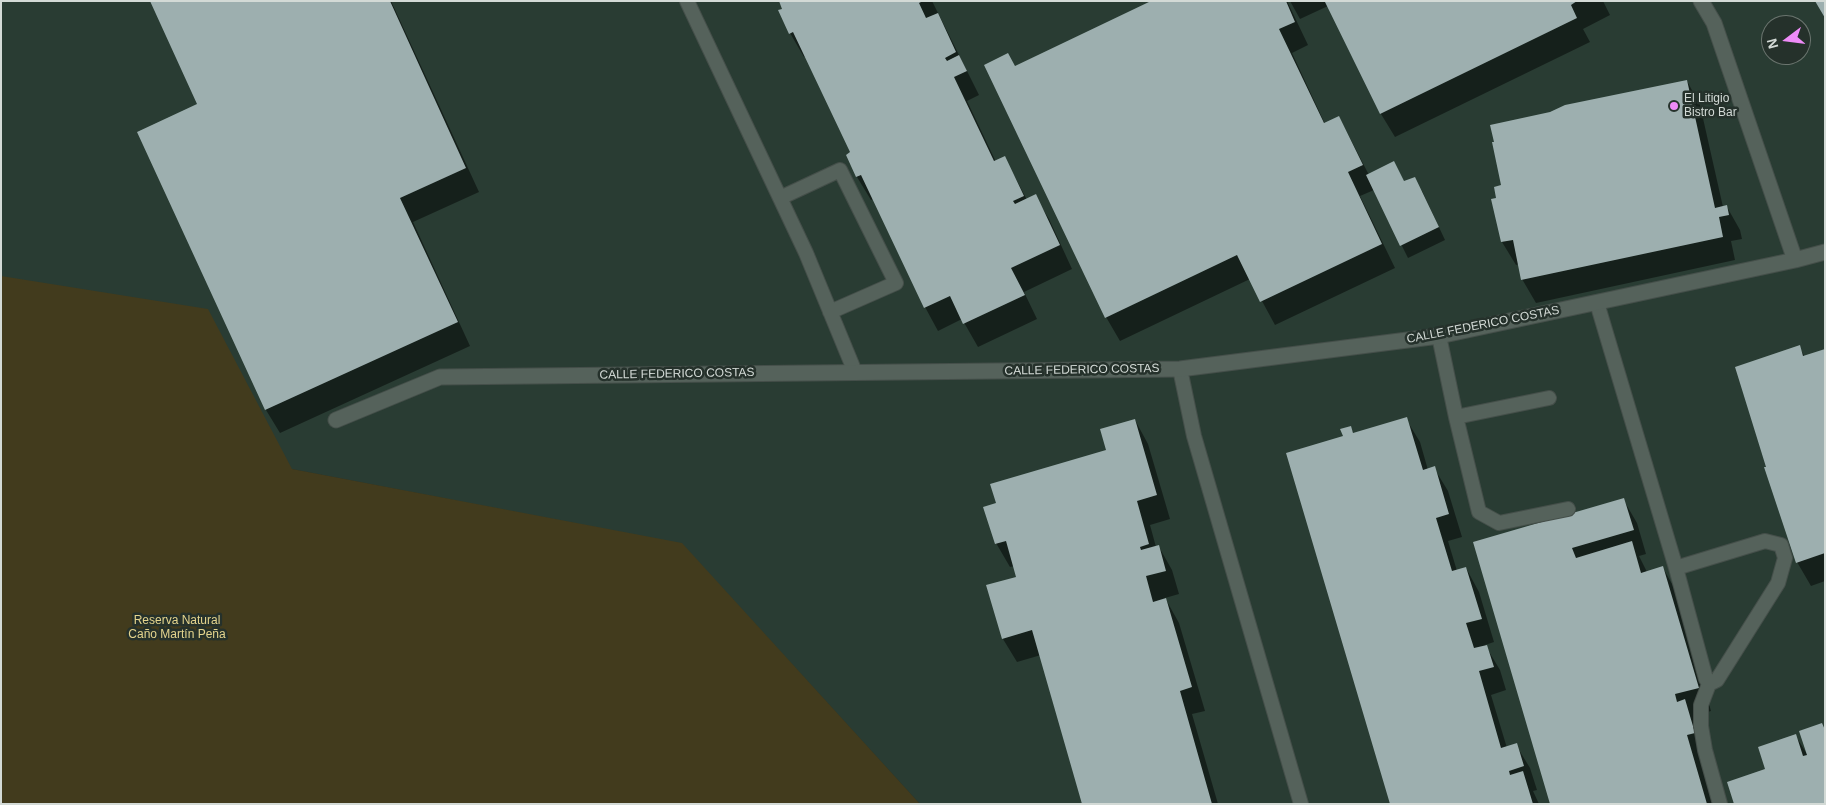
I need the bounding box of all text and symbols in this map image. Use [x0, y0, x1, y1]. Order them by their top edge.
north arrow [1761, 15, 1811, 65]
text: N [1763, 37, 1782, 51]
place label: El Litigio Bistro Bar [1684, 92, 1737, 120]
marker: El Litigio Bistro Bar [1668, 100, 1680, 112]
street label: CALLE FEDERICO COSTAS [1405, 303, 1561, 347]
street label: CALLE FEDERICO COSTAS [1004, 361, 1160, 379]
street label: CALLE FEDERICO COSTAS [599, 365, 755, 383]
park label: Reserva Natural Caño Martín Peña [128, 614, 226, 642]

